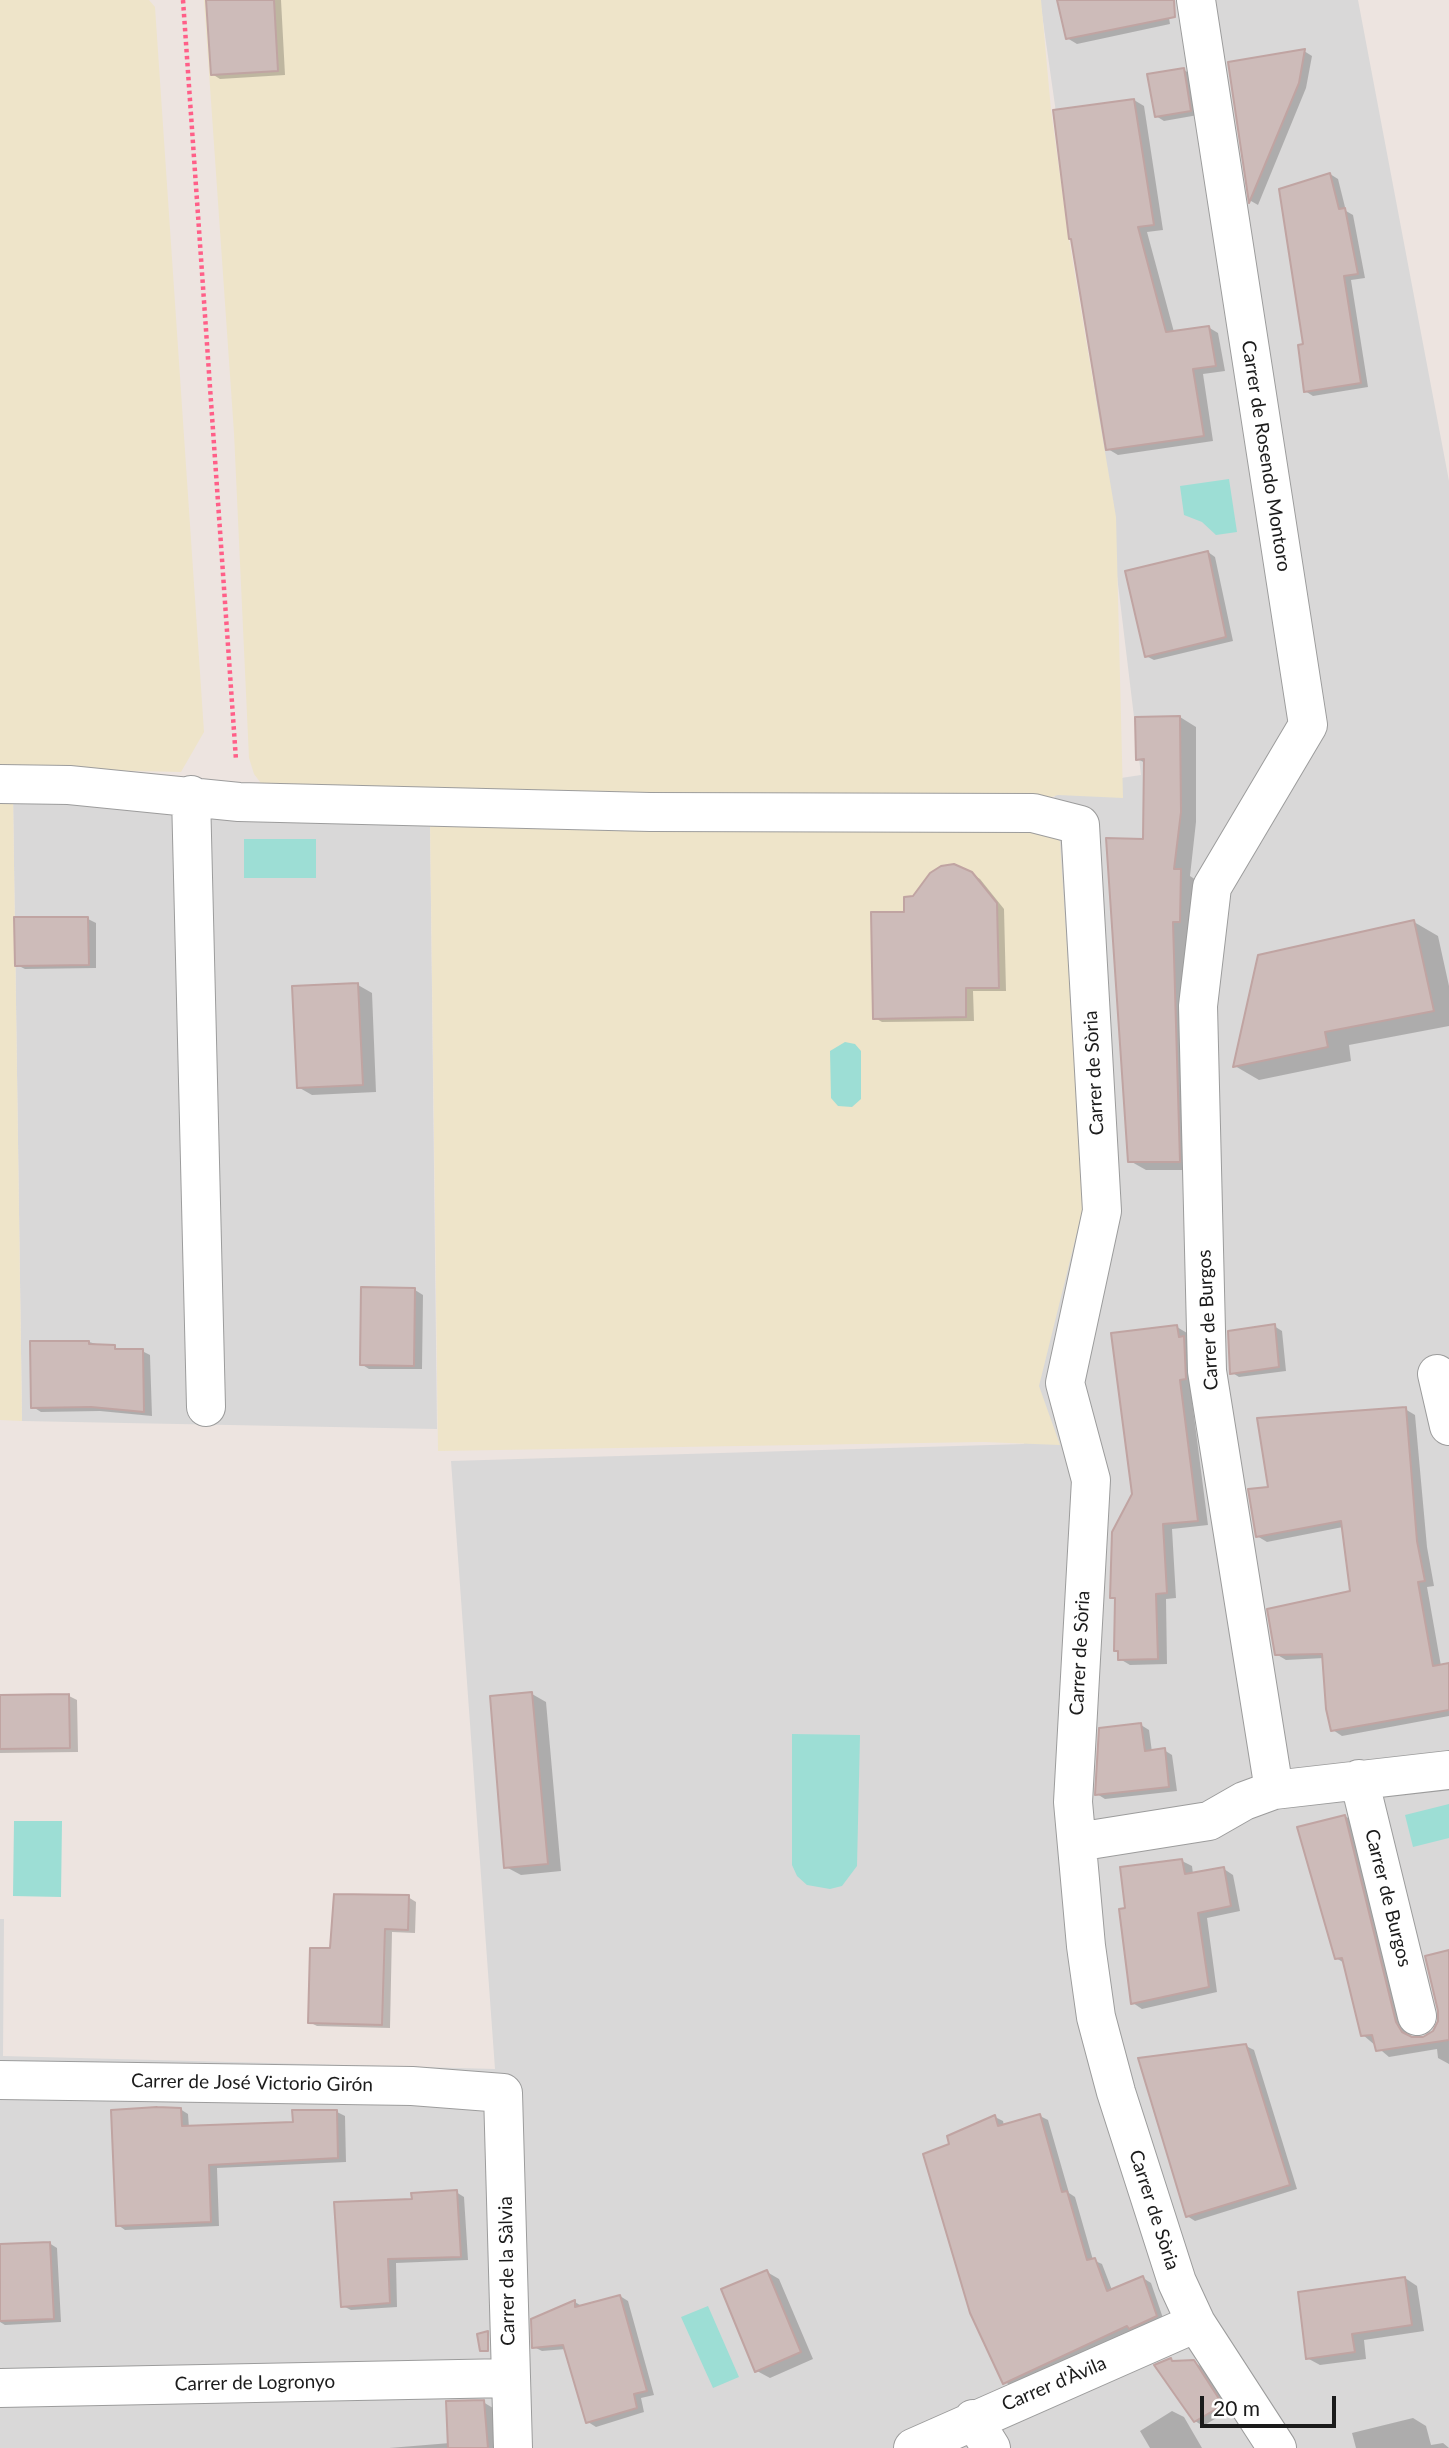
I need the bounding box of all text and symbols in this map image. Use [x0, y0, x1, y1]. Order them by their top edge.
street label: Carrer de Rosendo Montoro [1236, 339, 1296, 573]
street label: Carrer de Sòria [1079, 1010, 1109, 1136]
street label: Carrer de Burgos [1193, 1249, 1223, 1391]
street label: Carrer de Sòria [1065, 1590, 1095, 1716]
street label: Carrer de Burgos [1360, 1827, 1416, 1969]
street label: Carrer de José Victorio Girón [131, 2069, 373, 2097]
street label: Carrer de Sòria [1124, 2147, 1184, 2273]
street label: Carrer de la Sàlvia [494, 2196, 520, 2346]
street label: Carrer d'Àvila [998, 2352, 1110, 2416]
street label: Carrer de Logronyo [175, 2370, 335, 2396]
scale bar [1204, 2382, 1340, 2426]
text: 20 m [1213, 2395, 1260, 2420]

